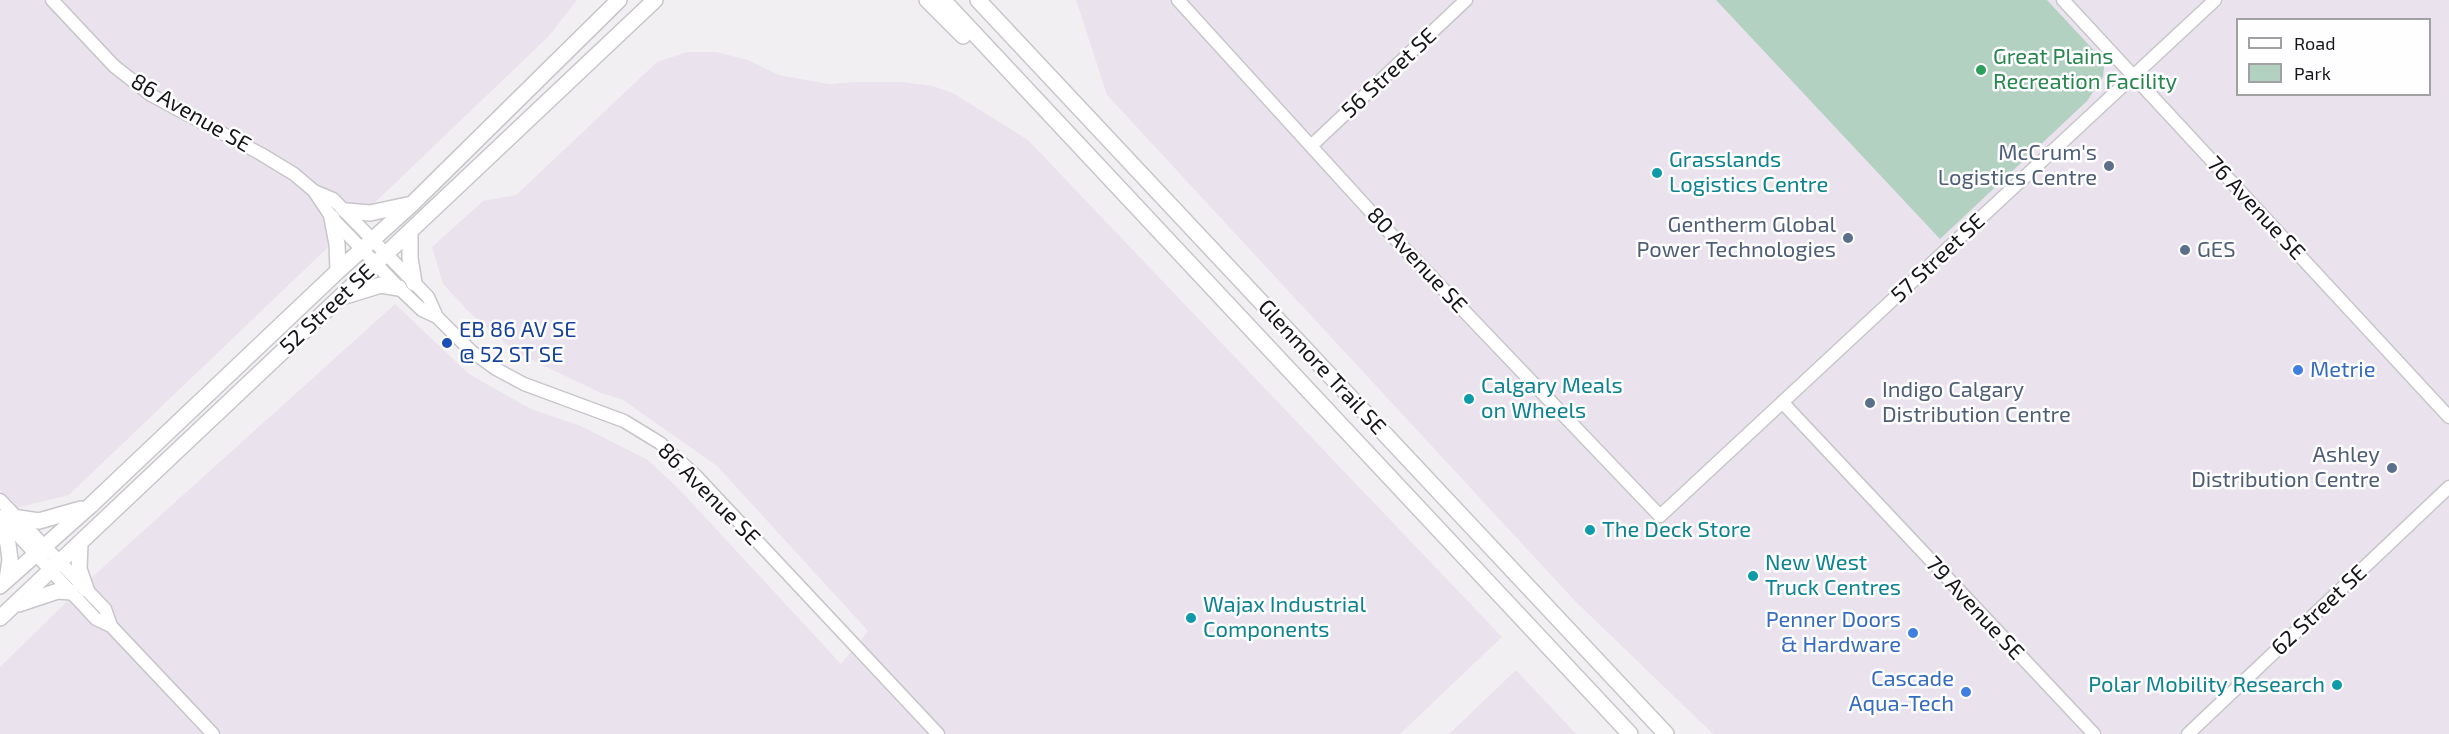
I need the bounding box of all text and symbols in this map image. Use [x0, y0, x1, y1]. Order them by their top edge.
legend [2236, 18, 2431, 96]
street label: 56 Street SE [1336, 22, 1442, 124]
text: Road [2294, 32, 2335, 54]
place label: Great Plains Recreation Facility [1993, 44, 2177, 96]
text: Park [2294, 62, 2331, 84]
marker: Great Plains Recreation Facility [1974, 63, 1988, 77]
street label: 86 Avenue SE [126, 68, 256, 158]
place label: McCrum's Logistics Centre [1938, 140, 2097, 192]
place label: Grasslands Logistics Centre [1669, 147, 1828, 198]
street label: 76 Avenue SE [2201, 151, 2311, 265]
marker: McCrum's Logistics Centre [2102, 159, 2116, 173]
marker: Grasslands Logistics Centre [1650, 166, 1664, 180]
street label: 80 Avenue SE [1361, 202, 1473, 318]
street label: 57 Street SE [1886, 208, 1990, 308]
place label: Gentherm Global Power Technologies [1636, 212, 1836, 264]
marker: Gentherm Global Power Technologies [1841, 231, 1855, 245]
place label: GES [2197, 237, 2235, 263]
marker: GES [2178, 243, 2192, 257]
street label: 52 Street SE [274, 259, 380, 359]
street label: Glenmore Trail SE [1253, 294, 1391, 440]
place label: EB 86 AV SE @ 52 ST SE [459, 317, 577, 368]
marker: EB 86 AV SE @ 52 ST SE [440, 336, 454, 350]
place label: Metrie [2310, 357, 2376, 383]
marker: Metrie [2291, 363, 2305, 377]
place label: Calgary Meals on Wheels [1481, 373, 1623, 424]
place label: Indigo Calgary Distribution Centre [1882, 377, 2071, 428]
marker: Calgary Meals on Wheels [1462, 392, 1476, 406]
marker: Indigo Calgary Distribution Centre [1863, 396, 1877, 410]
street label: 86 Avenue SE [652, 437, 766, 551]
place label: Ashley Distribution Centre [2191, 442, 2380, 494]
marker: Ashley Distribution Centre [2385, 461, 2399, 475]
place label: The Deck Store [1602, 517, 1751, 543]
marker: The Deck Store [1583, 523, 1597, 537]
place label: New West Truck Centres [1765, 550, 1901, 602]
street label: 79 Avenue SE [1920, 551, 2030, 665]
street label: 62 Street SE [2266, 559, 2372, 661]
marker: New West Truck Centres [1746, 569, 1760, 583]
place label: Wajax Industrial Components [1203, 592, 1366, 644]
place label: Penner Doors & Hardware [1766, 607, 1901, 658]
marker: Wajax Industrial Components [1184, 611, 1198, 625]
marker: Penner Doors & Hardware [1906, 626, 1920, 640]
place label: Cascade Aqua-Tech [1849, 666, 1954, 718]
place label: Polar Mobility Research [2088, 672, 2325, 698]
marker: Polar Mobility Research [2330, 678, 2344, 692]
marker: Cascade Aqua-Tech [1959, 685, 1973, 699]

